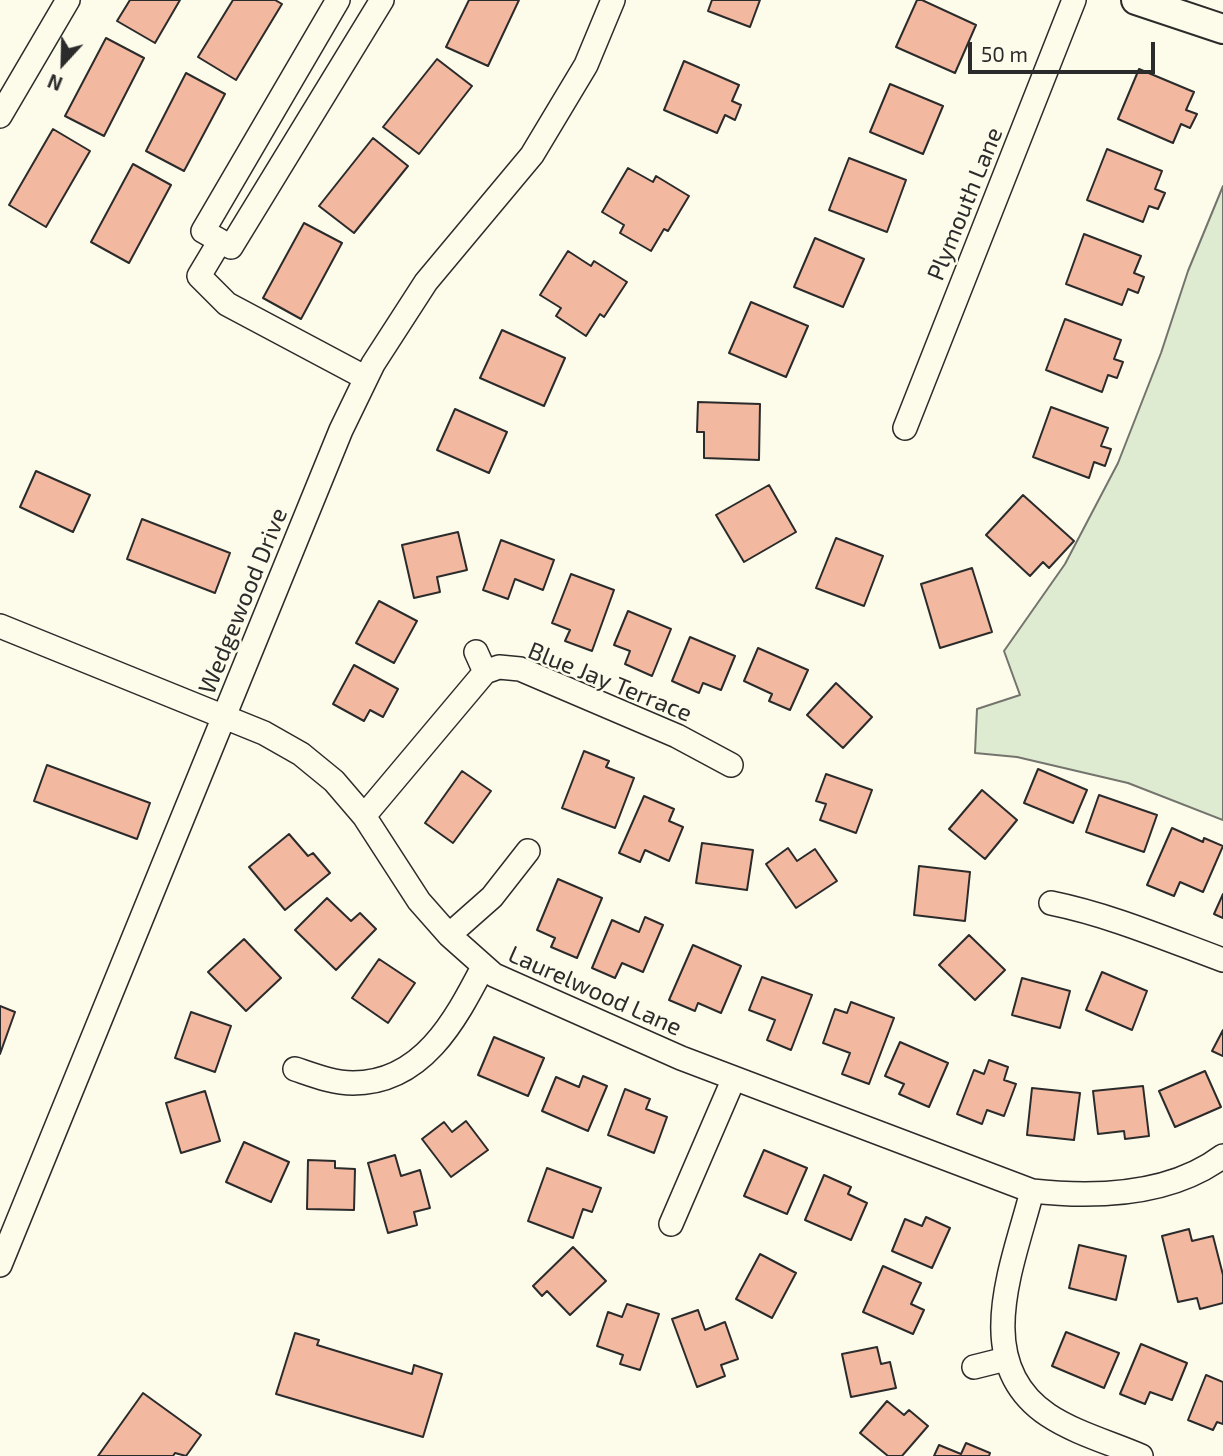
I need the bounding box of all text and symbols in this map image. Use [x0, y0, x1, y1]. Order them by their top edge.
north arrow [28, 28, 98, 98]
scale bar [971, 28, 1158, 72]
text: 50 m [981, 41, 1028, 66]
text: N [44, 70, 66, 96]
street label: Plymouth Lane [921, 123, 1009, 285]
street label: Wedgewood Drive [193, 504, 293, 698]
street label: Blue Jay Terrace [524, 636, 696, 728]
street label: Laurelwood Lane [504, 940, 686, 1042]

